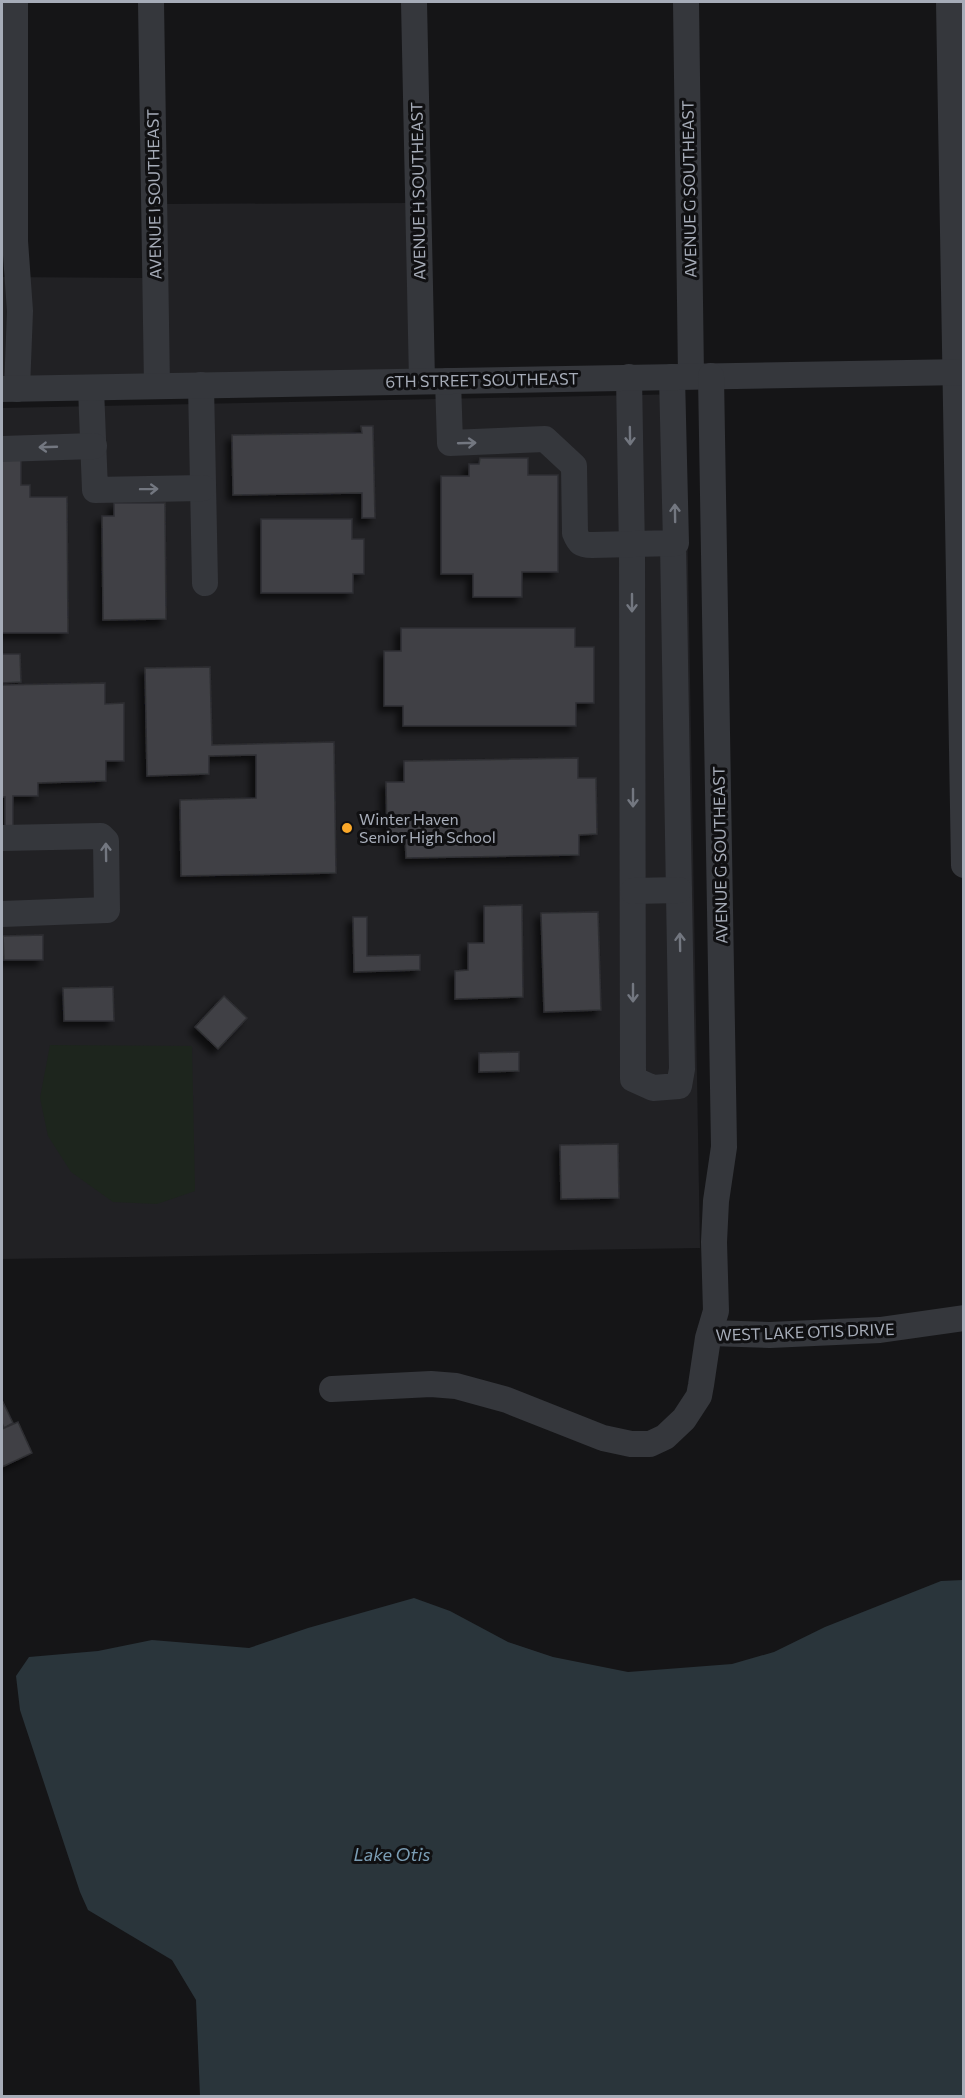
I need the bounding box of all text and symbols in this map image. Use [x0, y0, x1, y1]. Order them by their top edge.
street label: AVENUE G SOUTHEAST [677, 100, 700, 278]
street label: AVENUE H SOUTHEAST [406, 102, 429, 280]
street label: AVENUE I SOUTHEAST [143, 109, 164, 279]
street label: 6TH STREET SOUTHEAST [385, 368, 579, 391]
one-way arrow [624, 425, 636, 445]
one-way arrow [457, 437, 477, 448]
one-way arrow [38, 442, 58, 453]
one-way arrow [138, 483, 158, 495]
one-way arrow [669, 503, 681, 523]
one-way arrow [626, 592, 638, 612]
street label: AVENUE G SOUTHEAST [708, 766, 731, 944]
one-way arrow [627, 787, 639, 807]
place label: Winter Haven Senior High School [359, 809, 496, 846]
marker: Winter Haven Senior High School [340, 821, 354, 835]
one-way arrow [100, 842, 112, 862]
one-way arrow [674, 932, 686, 952]
one-way arrow [627, 982, 639, 1002]
street label: WEST LAKE OTIS DRIVE [715, 1319, 895, 1344]
water label: Lake Otis [354, 1843, 430, 1865]

